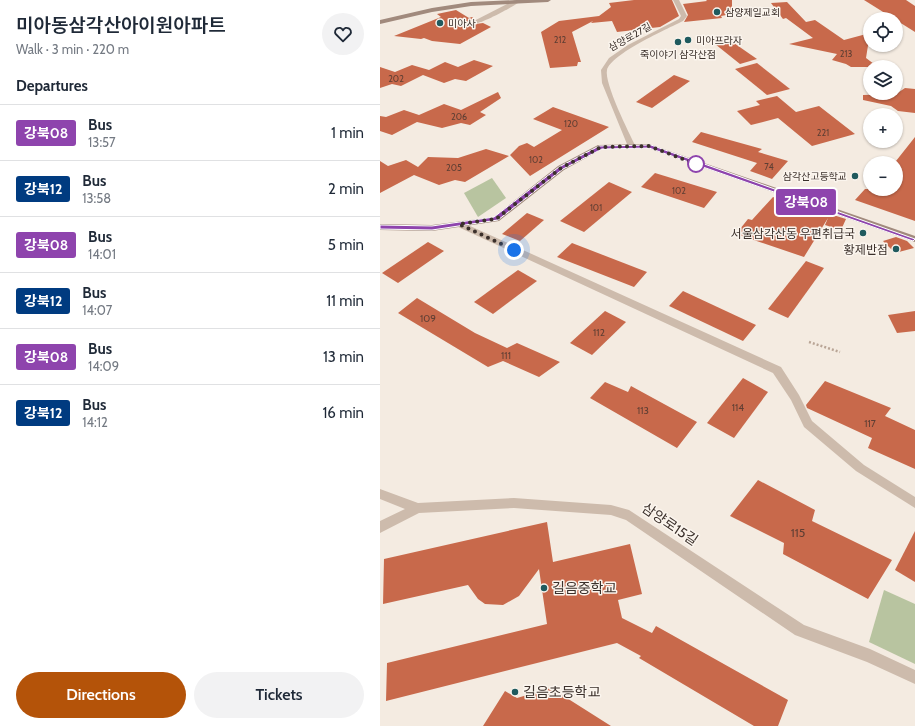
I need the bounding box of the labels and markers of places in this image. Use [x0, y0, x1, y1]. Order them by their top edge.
place label: 삼양제일교회 [725, 6, 780, 19]
marker: 삼양제일교회 [712, 7, 722, 17]
place label: 미아사 [448, 17, 476, 30]
marker: 미아사 [435, 18, 445, 28]
place label: 미아프라자 [696, 34, 743, 47]
marker: 미아프라자 [683, 35, 693, 45]
marker: 죽이야기 삼각산점 [673, 37, 683, 47]
place label: 죽이야기 삼각산점 [640, 48, 716, 61]
unlabelled marker [687, 155, 705, 173]
place label: 삼각산고등학교 [783, 170, 847, 183]
marker: 삼각산고등학교 [850, 171, 860, 181]
place label: 서울삼각산동 우편취급국 [731, 226, 855, 241]
marker: 서울삼각산동 우편취급국 [858, 228, 868, 238]
place label: 황제반점 [844, 242, 888, 257]
marker: 황제반점 [891, 244, 901, 254]
place label: 길음중학교 [552, 579, 617, 597]
marker: 길음중학교 [539, 583, 549, 593]
place label: 길음초등학교 [523, 683, 600, 701]
marker: 길음초등학교 [510, 687, 520, 697]

